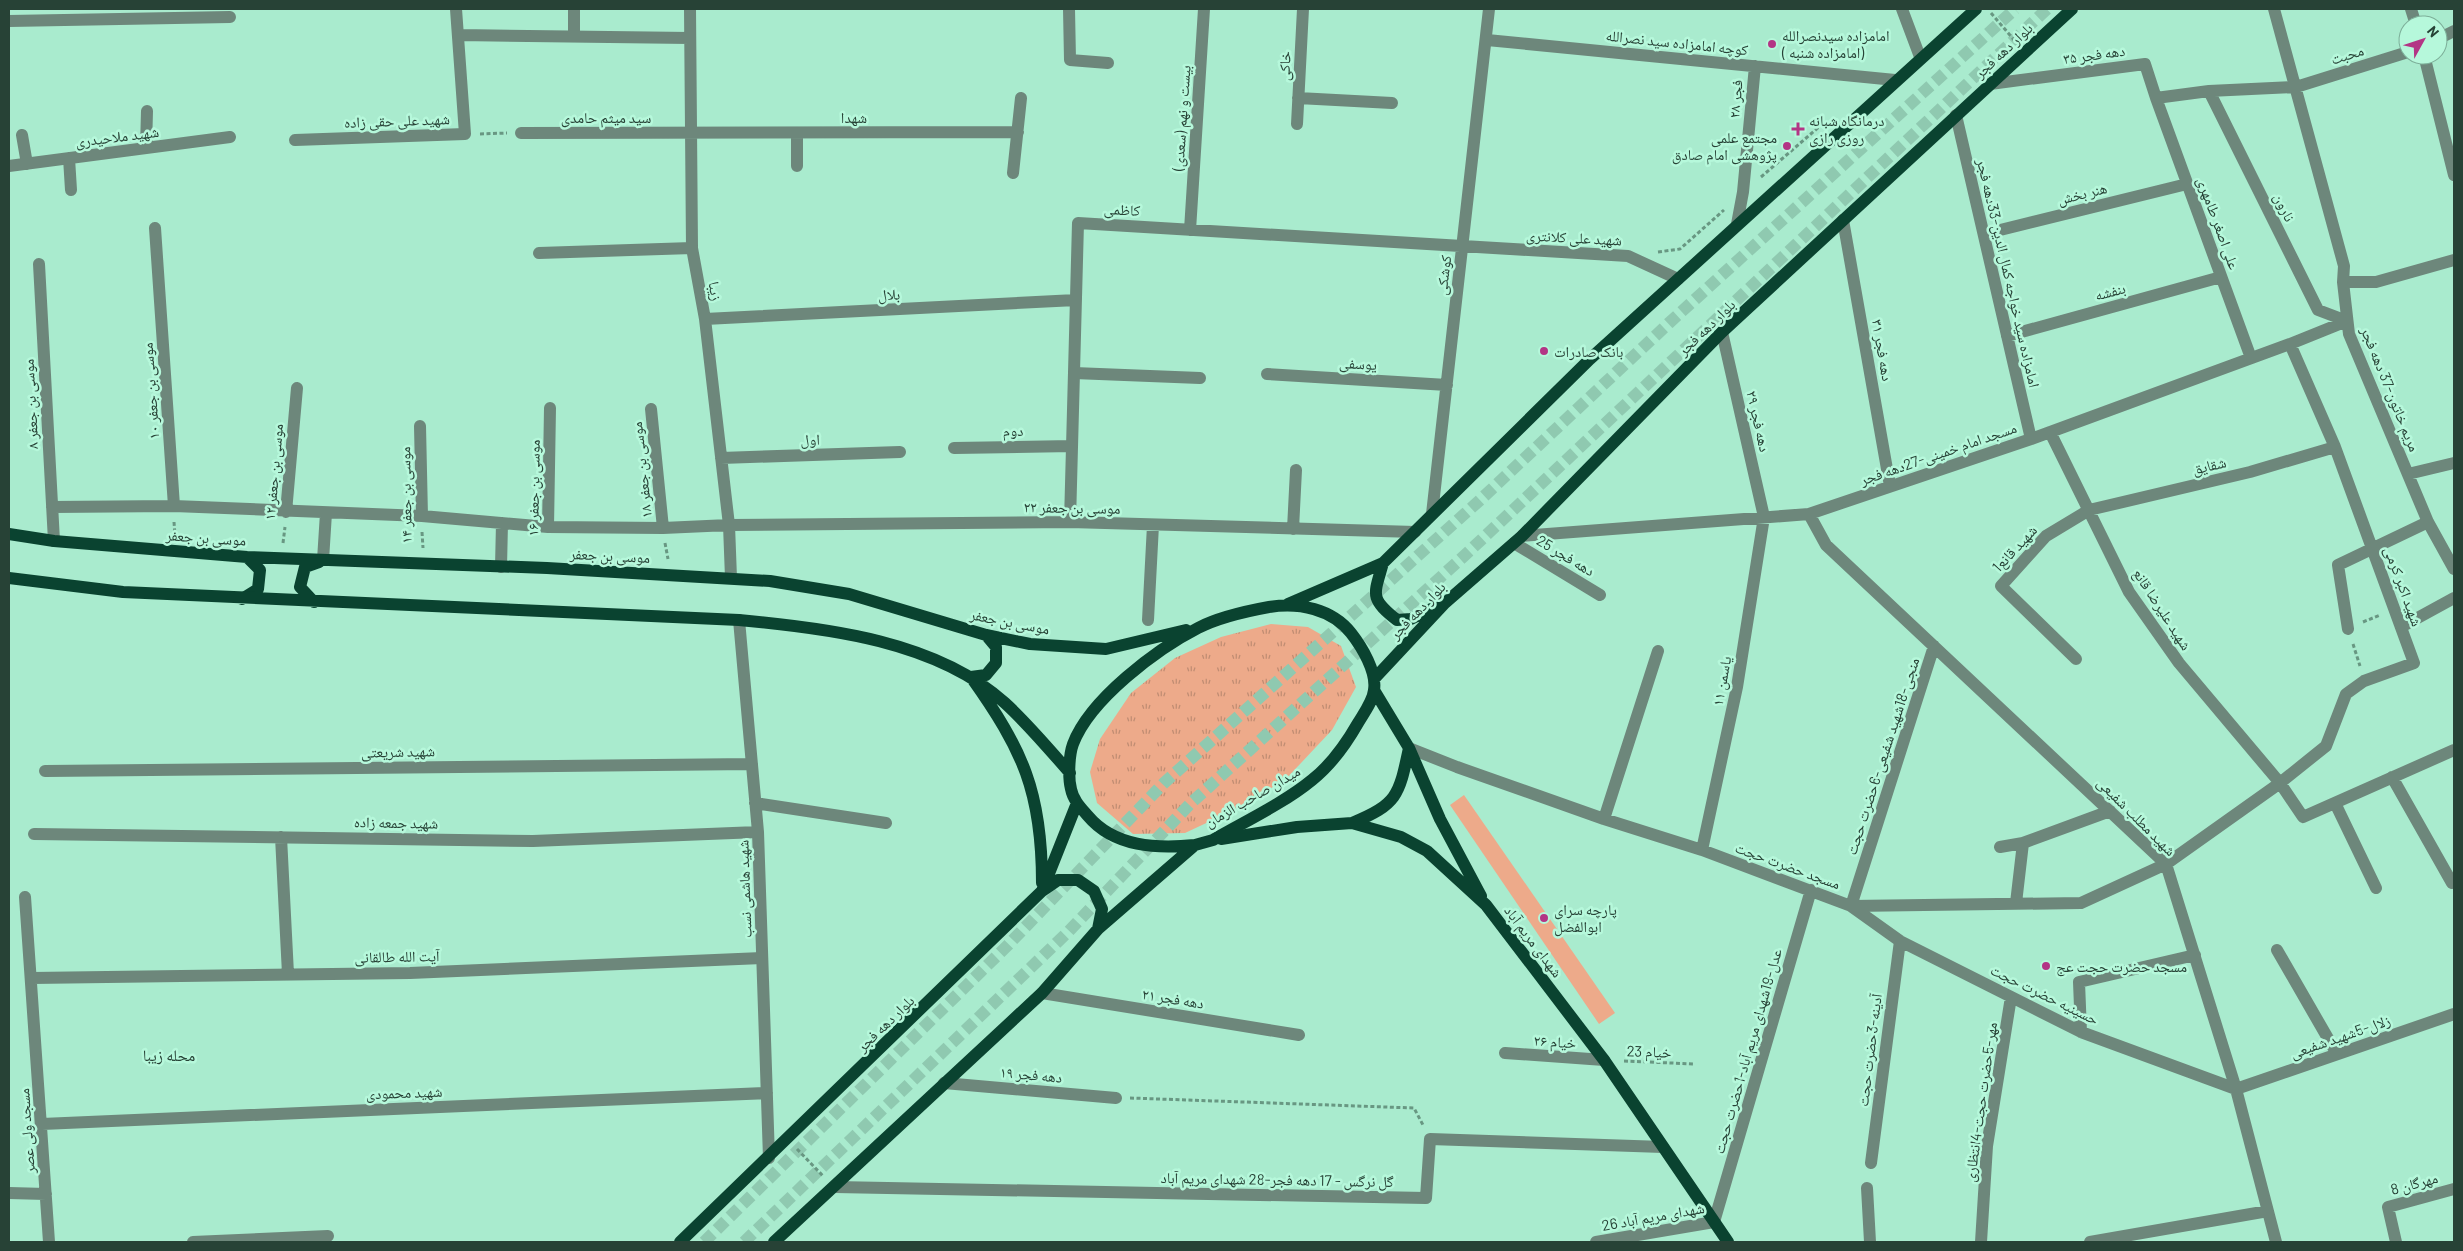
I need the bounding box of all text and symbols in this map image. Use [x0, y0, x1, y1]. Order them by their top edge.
north arrow [2398, 15, 2448, 65]
street label: بلوار دهه فجر [1969, 18, 2037, 83]
text: N [2424, 22, 2443, 40]
street label: کوچه امامزاده سید نصرالله [1605, 26, 1749, 59]
place label: امامزاده سیدنصرالله ( امامزاده شنبه) [1781, 26, 1889, 62]
marker: امامزاده سیدنصرالله ( امامزاده شنبه) [1766, 38, 1778, 50]
street label: محبت [2328, 40, 2366, 68]
street label: دهه فجر ۳۵ [2062, 41, 2126, 68]
street label: خاکی [1274, 50, 1296, 81]
street label: بیست و نهم (سعدی) [1168, 65, 1196, 173]
street label: فجر ۲۸ [1724, 79, 1747, 119]
street label: سید میثم حامدی [561, 108, 651, 128]
street label: شهدا [841, 108, 867, 127]
street label: شهید علی حقی زاده [344, 109, 450, 133]
place label: درمانگاه شبانه روزی رازی [1809, 111, 1885, 148]
street label: شهید ملاحیدری [74, 122, 160, 152]
marker: درمانگاه شبانه روزی رازی [1791, 122, 1805, 136]
place label: مجتمع علمی پژوهشی امام صادق [1672, 128, 1777, 165]
marker: مجتمع علمی پژوهشی امام صادق [1781, 140, 1793, 152]
street label: امامزاده سید خواجه کمال الدین-33دهه فجر [1972, 156, 2044, 390]
street label: علی اصغر طامهری [2192, 174, 2244, 273]
street label: هنر بخش [2055, 178, 2109, 210]
street label: نارون [2269, 190, 2300, 225]
street label: کاظمی [1103, 199, 1141, 221]
street label: شهید علی کلانتری [1526, 226, 1622, 251]
street label: کوشکی [1432, 254, 1456, 296]
street label: بنفشه [2093, 278, 2127, 304]
street label: زیبا [704, 280, 727, 302]
street label: بلال [877, 284, 901, 306]
street label: بلوار دهه فجر [1673, 295, 1739, 360]
street label: دهه فجر ۳۱ [1868, 318, 1897, 382]
street label: مریم خاتون-37 دهه فجر [2356, 323, 2424, 455]
street label: موسی بن جعفر ۱۰ [138, 342, 164, 440]
place label: بانک صادرات [1554, 342, 1623, 361]
marker: بانک صادرات [1538, 345, 1550, 357]
street label: یوسفی [1338, 353, 1378, 375]
street label: موسی بن جعفر ۸ [19, 358, 43, 450]
street label: دهه فجر ۲۹ [1742, 389, 1775, 454]
street label: مسجد امام خمینی-27دهه فجر [1856, 418, 2019, 490]
street label: موسی بن جعفر ۱۸ [627, 420, 657, 519]
street label: دوم [1003, 421, 1023, 441]
street label: موسی بن جعفر ۱۲ [260, 423, 288, 521]
street label: اول [800, 430, 820, 450]
street label: موسی بن جعفر ۱۶ [523, 439, 545, 537]
street label: موسی بن جعفر ۱۴ [395, 446, 417, 544]
street label: شقایق [2190, 452, 2228, 480]
street label: موسی بن جعفر ۲۲ [1023, 497, 1121, 519]
street label: 1شهید قانع [1988, 521, 2042, 577]
street label: موسی بن جعفر [164, 525, 247, 551]
street label: دهه فجر 25 [1533, 531, 1598, 580]
street label: موسی بن جعفر [568, 544, 651, 568]
street label: شهید اکبر کرمی [2379, 544, 2427, 629]
street label: شهید علیرضا قانع [2128, 565, 2196, 654]
street label: بلوار دهه فجر [1384, 577, 1450, 644]
street label: موسی بن جعفر [967, 604, 1051, 640]
street label: یاسمن ۱۱ [1708, 654, 1736, 708]
street label: منجی-18شهید شفیعی-6حضرت حجت [1842, 655, 1924, 858]
street label: شهید شریعتی [361, 741, 435, 763]
street label: میدان صاحب الزمان [1201, 761, 1304, 832]
street label: شهید مطلب شفیعی [2092, 773, 2180, 861]
street label: شهید جمعه زاده [354, 812, 439, 833]
street label: مسجد حضرت حجت [1733, 838, 1843, 893]
street label: شهید هاشمی نسب [733, 839, 757, 938]
place label: پارچه سرای ابوالفضل [1554, 900, 1617, 937]
street label: شهدای مریم آباد [1500, 902, 1567, 982]
marker: پارچه سرای ابوالفضل [1538, 912, 1550, 924]
street label: آیت الله طالقانی [354, 946, 441, 968]
street label: عدل-19شهدای مریم آباد-1حضرت حجت [1709, 946, 1787, 1156]
place label: مسجد حضرت حجت عج [2056, 957, 2187, 977]
street label: حسینیه حضرت حجت [1988, 960, 2102, 1029]
marker: مسجد حضرت حجت عج [2040, 960, 2052, 972]
street label: دهه فجر ۲۱ [1141, 984, 1205, 1013]
street label: بلوار دهه فجر [852, 991, 918, 1056]
street label: آدینه-3حضرت حجت [1853, 991, 1886, 1107]
street label: زلال-5شهید شفیعی [2288, 1010, 2393, 1063]
street label: مهر-5حضرت حجت-4انتظاری [1960, 1021, 2002, 1183]
street label: خیام ۲۶ [1533, 1031, 1577, 1053]
street label: خیام 23 [1626, 1041, 1672, 1063]
district label: محله زیبا [143, 1045, 195, 1065]
street label: دهه فجر ۱۹ [999, 1062, 1063, 1087]
street label: شهید محمودی [365, 1082, 443, 1104]
street label: مسجد ولی عصر [14, 1087, 40, 1175]
street label: گل نرگس - 17 دهه فجر-28 شهدای مریم آباد [1160, 1168, 1394, 1192]
street label: مهرگان 8 [2388, 1168, 2440, 1200]
street label: 26 شهدای مریم آباد [1600, 1198, 1706, 1236]

